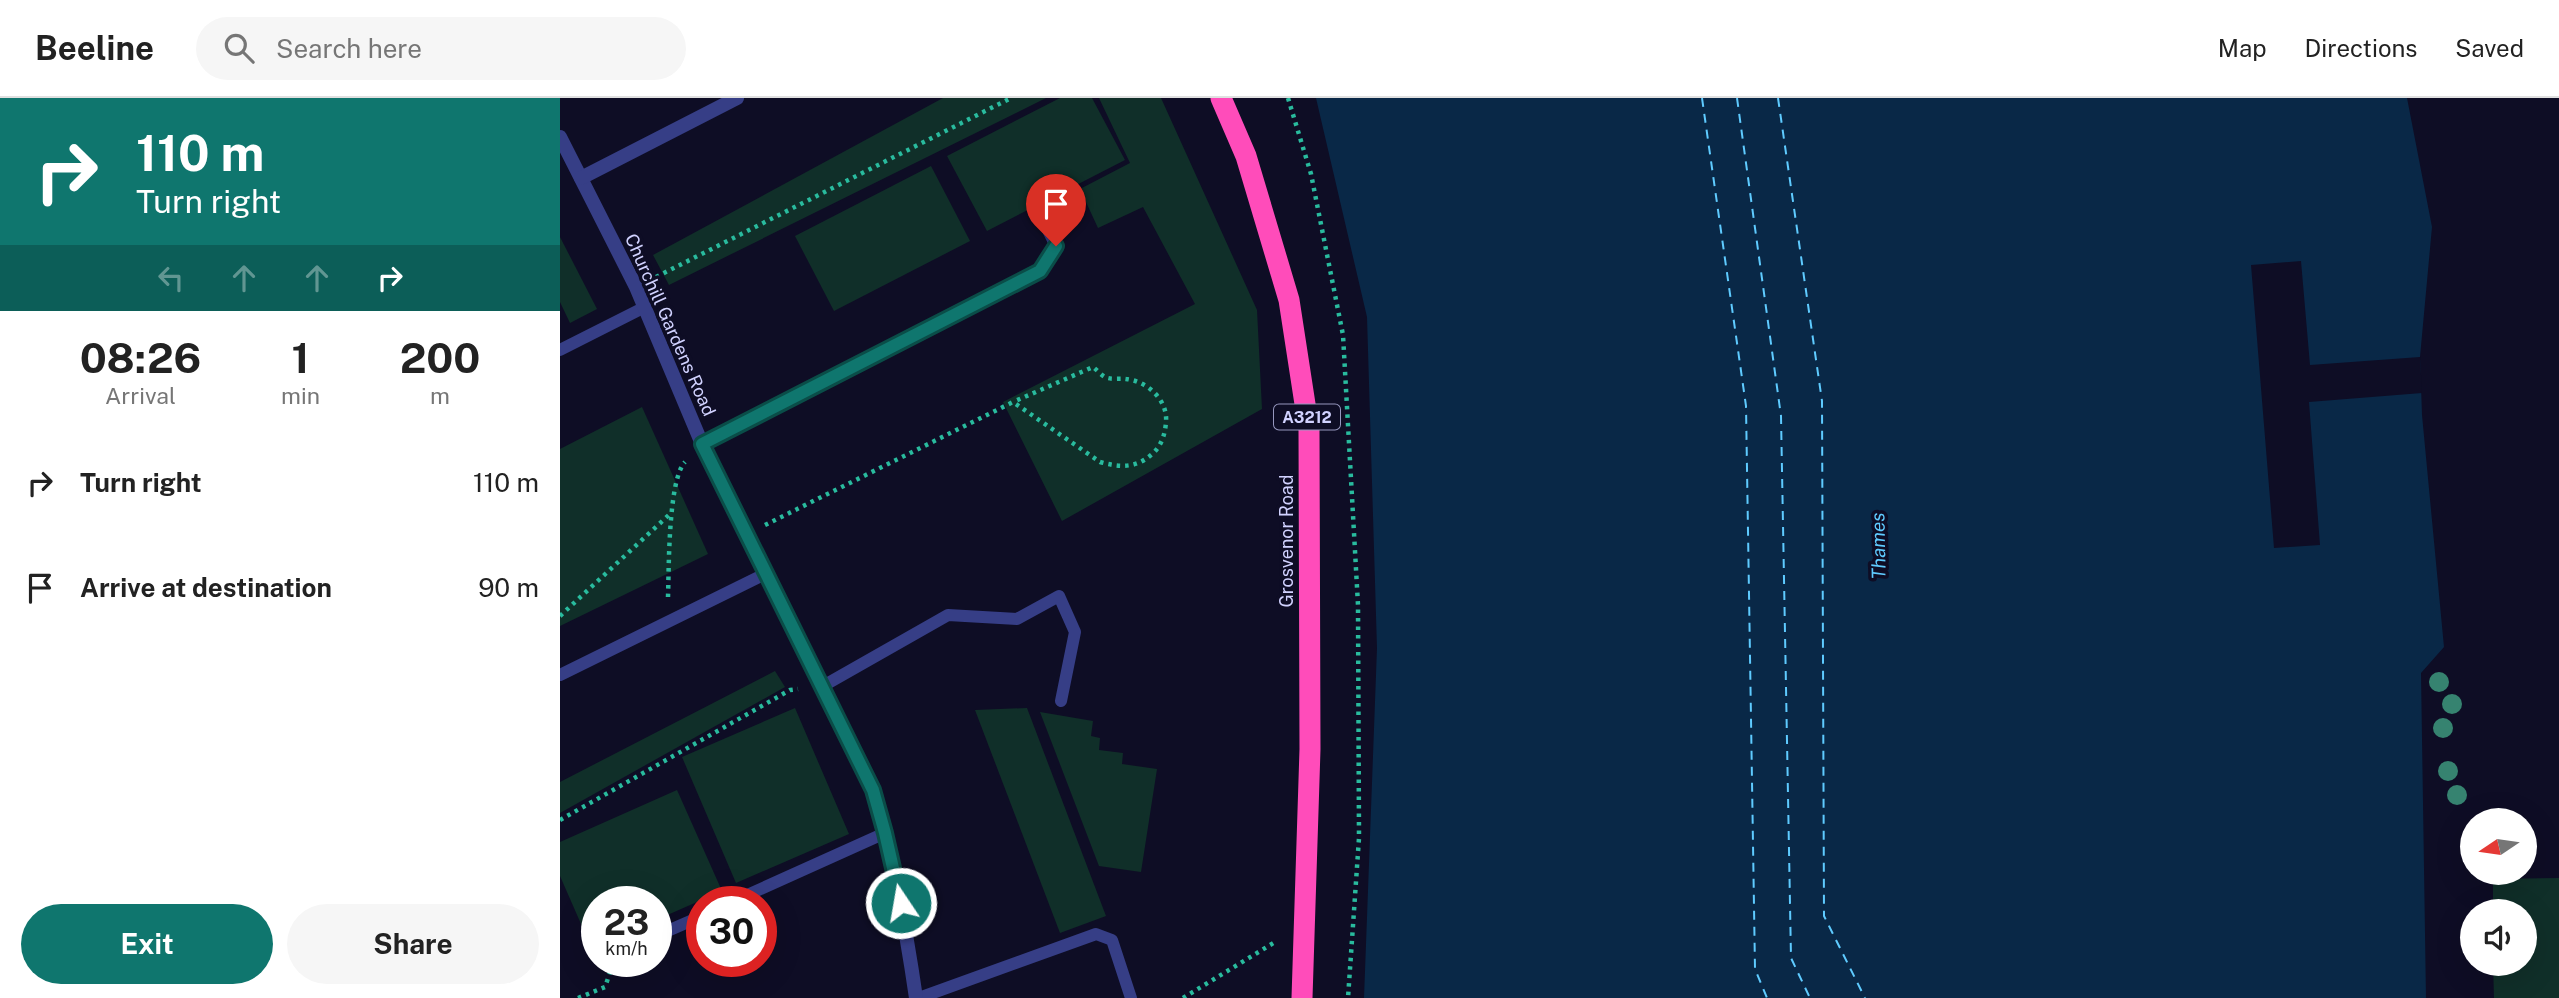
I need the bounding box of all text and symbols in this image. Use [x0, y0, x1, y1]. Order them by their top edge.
search box [196, 17, 686, 80]
text: Beeline [35, 29, 154, 67]
icon: search [220, 29, 258, 67]
text: Search here [276, 33, 422, 64]
text: Map [2218, 34, 2267, 62]
text: Directions [2305, 34, 2417, 62]
text: Saved [2455, 34, 2524, 62]
text: 110 m [136, 124, 264, 182]
icon: right [21, 126, 112, 217]
pin [1026, 174, 1086, 246]
text: Turn right [136, 183, 281, 220]
icon: arrive [1037, 185, 1075, 223]
street label: Churchill Gardens Road [621, 230, 720, 419]
icon: left [152, 259, 190, 297]
icon: ahead [225, 259, 263, 297]
icon: ahead [298, 259, 336, 297]
icon: right [371, 259, 409, 297]
text: 08:26 [80, 333, 201, 382]
text: 1 [292, 333, 309, 382]
text: 200 [400, 333, 480, 382]
text: Arrival [105, 382, 176, 409]
text: min [281, 382, 320, 409]
text: m [430, 382, 450, 409]
road number: A3212 [1274, 404, 1340, 430]
icon: right [21, 464, 59, 502]
text: Turn right [80, 467, 202, 498]
text: 110 m [473, 467, 539, 498]
street label: Grosvenor Road [1276, 475, 1297, 607]
water label: Thames [1866, 512, 1890, 580]
icon: arrive [21, 569, 59, 607]
text: Arrive at destination [80, 572, 332, 603]
text: 90 m [478, 572, 539, 603]
north arrow [2460, 808, 2538, 886]
map controls [2460, 808, 2537, 976]
position arrow [864, 866, 938, 940]
speed limit sign: 30 [686, 886, 777, 977]
button: sound [2460, 899, 2537, 976]
text: 23 [604, 902, 649, 943]
button: Exit [21, 904, 273, 984]
button: Share [287, 904, 539, 984]
text: km/h [605, 938, 648, 959]

